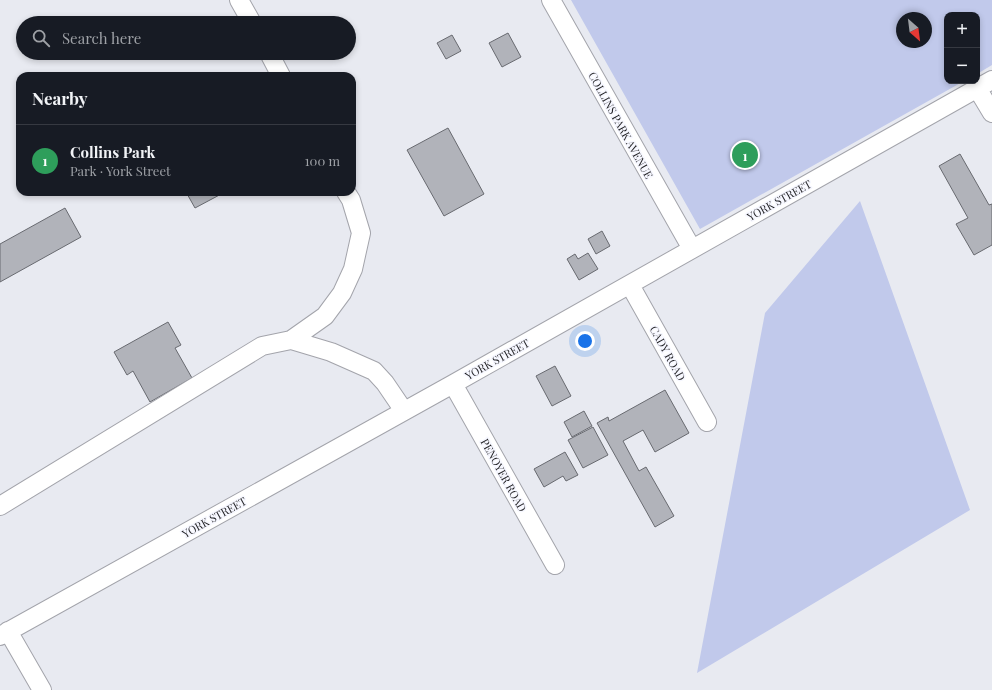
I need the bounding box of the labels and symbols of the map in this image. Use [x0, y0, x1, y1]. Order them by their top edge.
north arrow [896, 12, 932, 48]
street label: COLLINS PARK AVENUE [585, 69, 657, 181]
pin: 1 [732, 140, 758, 170]
street label: YORK STREET [743, 176, 814, 224]
street label: CADY ROAD [647, 323, 689, 383]
your location [575, 331, 595, 351]
street label: YORK STREET [461, 335, 532, 383]
street label: PENOYER ROAD [478, 436, 530, 514]
street label: YORK STREET [178, 493, 249, 541]

